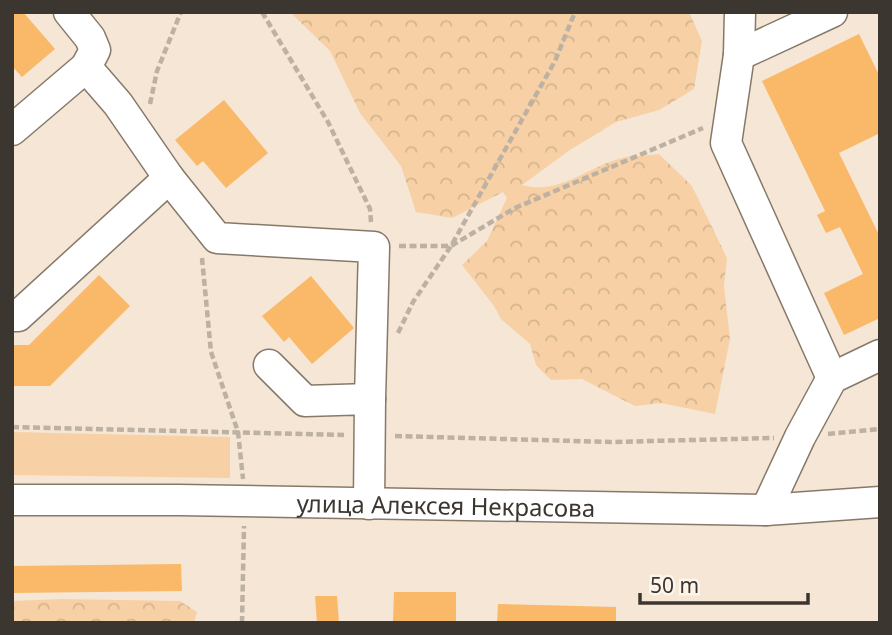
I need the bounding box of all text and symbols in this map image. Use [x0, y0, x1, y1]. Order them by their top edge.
street label: улица Алексея Некрасова [296, 486, 595, 524]
scale bar [640, 562, 808, 606]
text: 50 m [650, 571, 699, 599]

